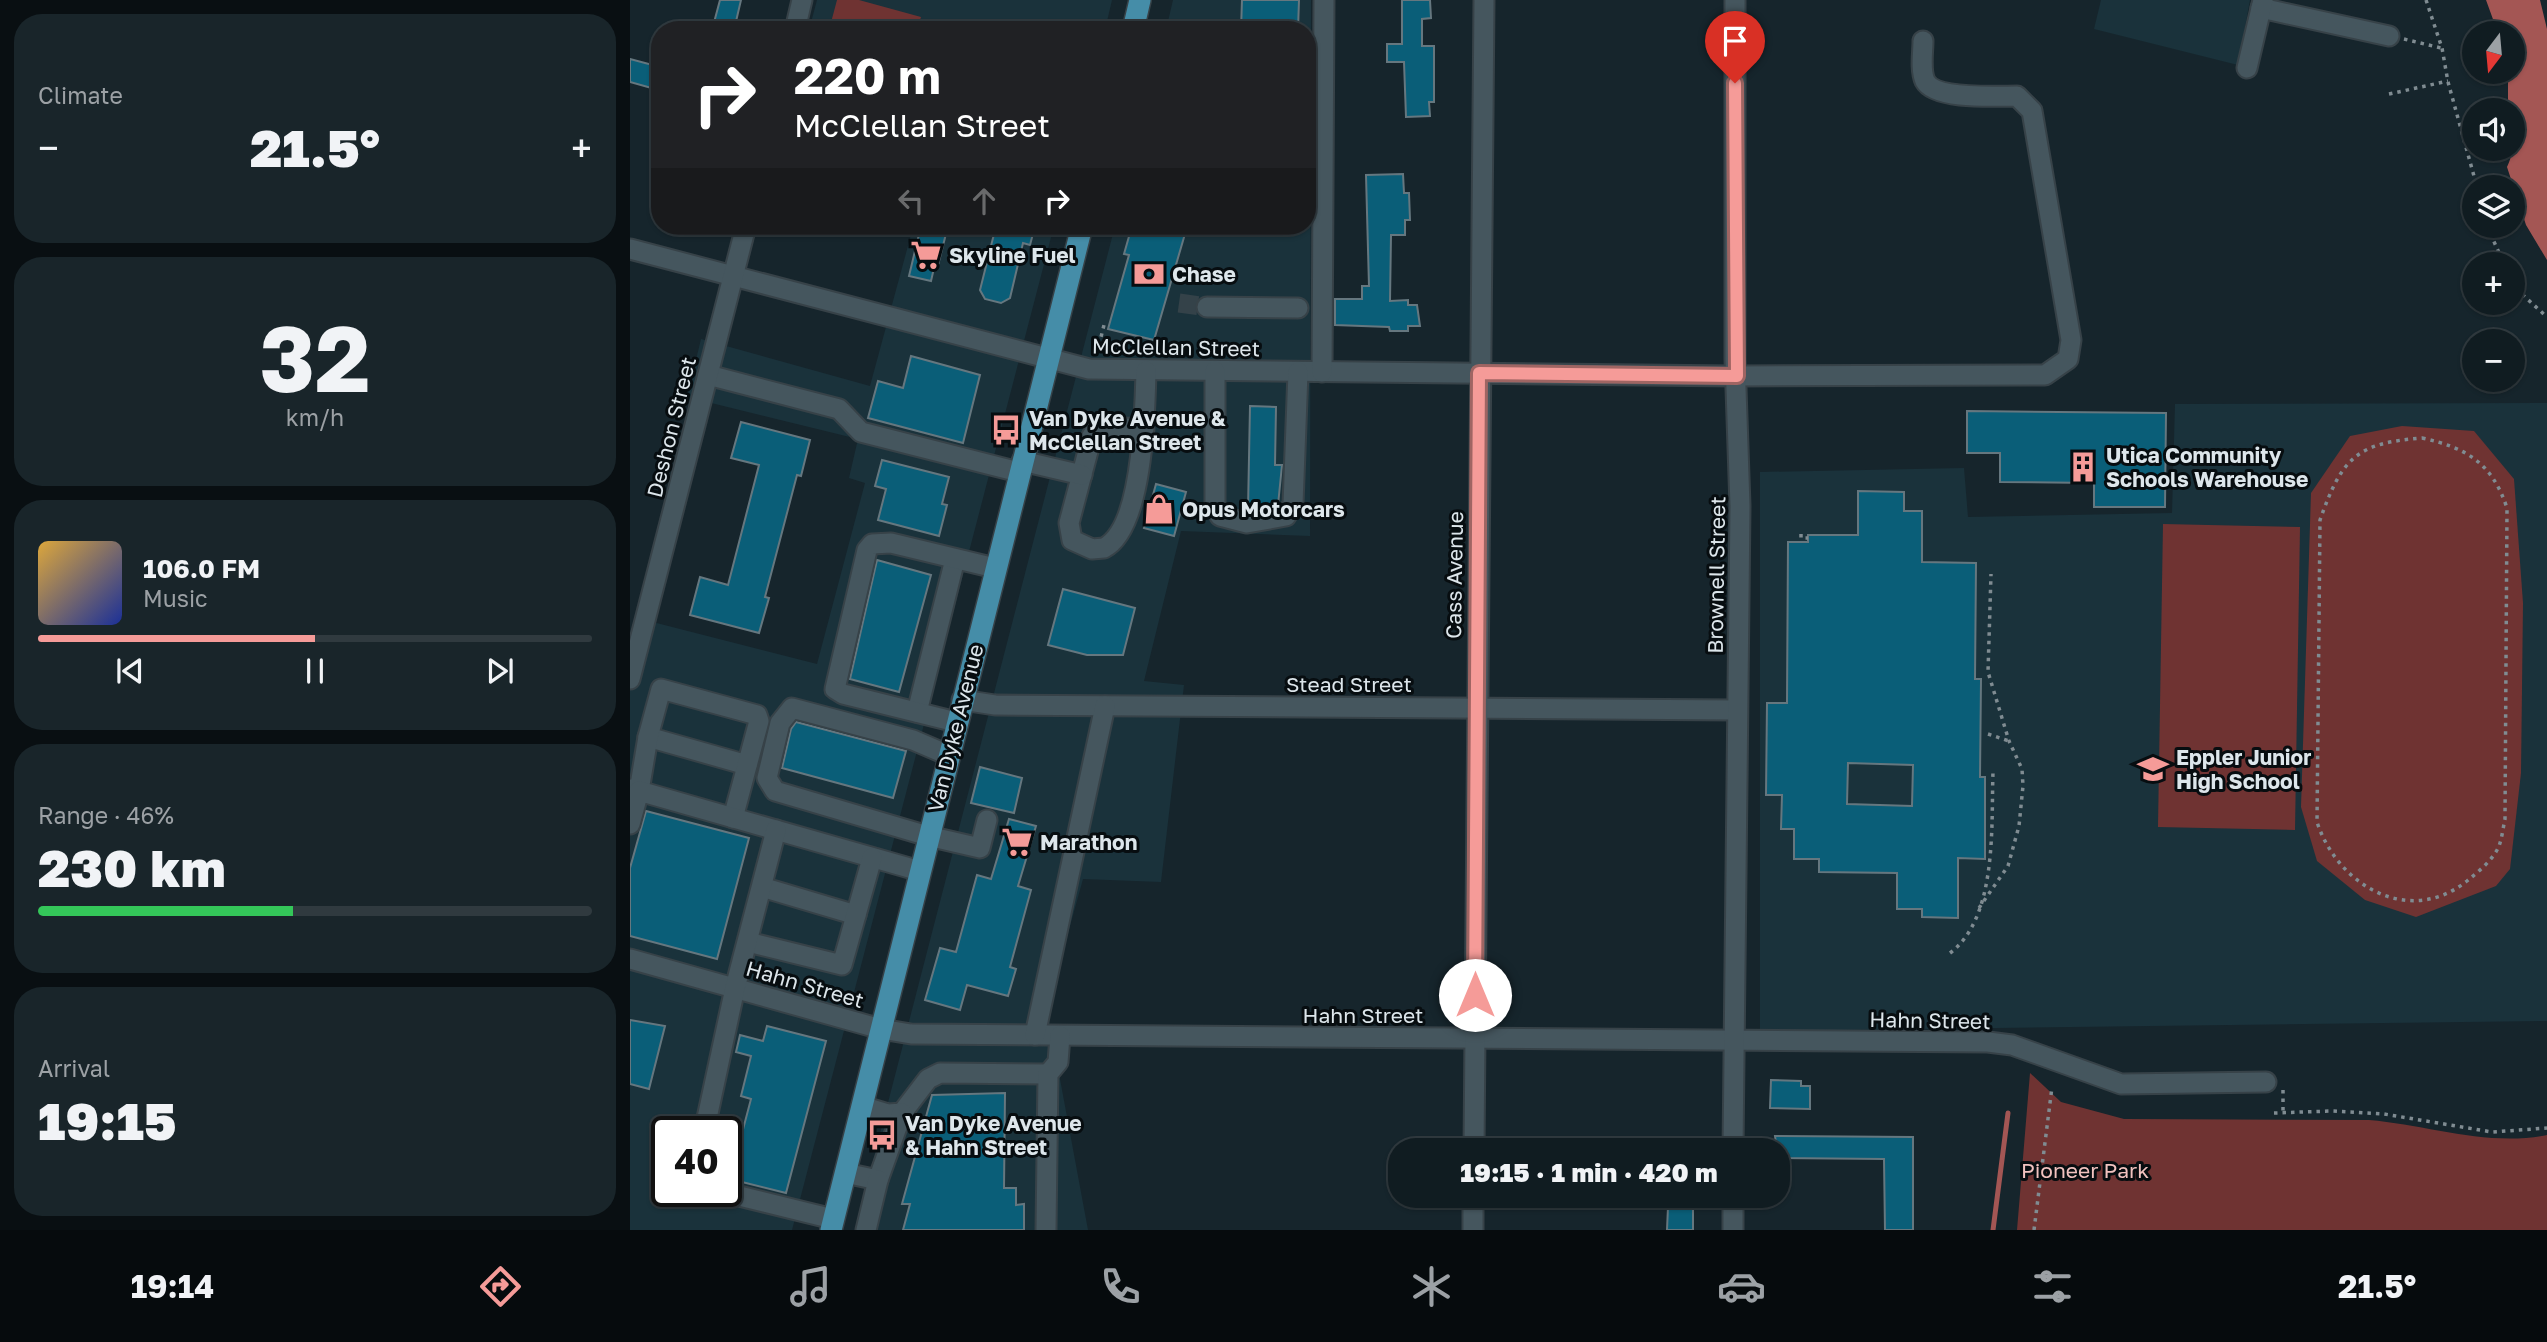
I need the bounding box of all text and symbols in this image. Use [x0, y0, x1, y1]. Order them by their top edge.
pin [1705, 11, 1765, 83]
north arrow [2462, 21, 2525, 84]
map controls [2462, 21, 2525, 392]
icon: arrive [1716, 22, 1754, 60]
text: 220 m [794, 46, 941, 105]
icon: right [679, 49, 770, 140]
text: Climate [38, 81, 123, 109]
button: sound [2462, 98, 2525, 161]
text: McClellan Street [794, 106, 1050, 144]
text: 21.5° [250, 116, 380, 178]
text: − [38, 125, 59, 170]
text: + [571, 125, 592, 170]
button: layers [2462, 175, 2525, 238]
icon: left [892, 182, 930, 220]
icon: ahead [965, 182, 1003, 220]
icon: right [1038, 182, 1076, 220]
supermarket icon: Skyline Fuel [909, 238, 943, 272]
place label: Skyline Fuel [949, 242, 1076, 268]
button: + [2462, 252, 2525, 315]
bank icon: Chase [1132, 257, 1166, 291]
place label: Chase [1172, 261, 1236, 287]
text: 32 [259, 303, 371, 412]
button: − [2462, 329, 2525, 392]
street label: McClellan Street [1092, 333, 1260, 361]
street label: Deshon Street [641, 354, 701, 500]
text: km/h [286, 403, 344, 431]
place label: Van Dyke Avenue & McClellan Street [1029, 405, 1226, 455]
bus stop icon: Van Dyke Avenue & McClellan Street [989, 413, 1023, 447]
place label: Utica Community Schools Warehouse [2106, 442, 2308, 492]
building icon: Utica Community Schools Warehouse [2066, 450, 2100, 484]
shop icon: Opus Motorcars [1142, 492, 1176, 526]
place label: Opus Motorcars [1182, 496, 1345, 522]
street label: Brownell Street [1702, 496, 1730, 654]
street label: Cass Avenue [1440, 511, 1468, 639]
text: 106.0 FM [143, 553, 260, 584]
text: Music [143, 584, 208, 612]
street label: Van Dyke Avenue [922, 641, 988, 815]
icon: previous [111, 652, 149, 690]
icon: pause [296, 652, 334, 690]
icon: next [481, 652, 519, 690]
street label: Stead Street [1286, 671, 1412, 697]
place label: Eppler Junior High School [2176, 744, 2311, 794]
school or university icon: Eppler Junior High School [2136, 752, 2170, 786]
text: Range · 46% [38, 801, 174, 829]
supermarket icon: Marathon [1000, 825, 1034, 859]
place label: Marathon [1040, 829, 1137, 855]
text: 230 km [38, 836, 226, 898]
street label: Hahn Street [743, 955, 867, 1013]
position arrow [1438, 958, 1512, 1032]
street label: Hahn Street [1302, 1002, 1424, 1028]
street label: Hahn Street [1869, 1006, 1991, 1034]
text: Arrival [38, 1054, 110, 1082]
text: 19:15 [38, 1089, 177, 1151]
place label: Van Dyke Avenue & Hahn Street [905, 1110, 1082, 1160]
speed limit sign: 40 [651, 1116, 742, 1207]
bus stop icon: Van Dyke Avenue & Hahn Street [865, 1118, 899, 1152]
text: 19:15 · 1 min · 420 m [1460, 1157, 1718, 1188]
park label: Pioneer Park [2021, 1157, 2149, 1183]
icon: directions [476, 1262, 525, 1311]
icon: music [786, 1262, 835, 1311]
icon: phone [1096, 1262, 1145, 1311]
icon: climate [1407, 1262, 1456, 1311]
icon: car [1717, 1262, 1766, 1311]
icon: filters [2028, 1262, 2077, 1311]
text: 19:14 [131, 1267, 214, 1305]
text: 21.5° [2338, 1267, 2416, 1305]

